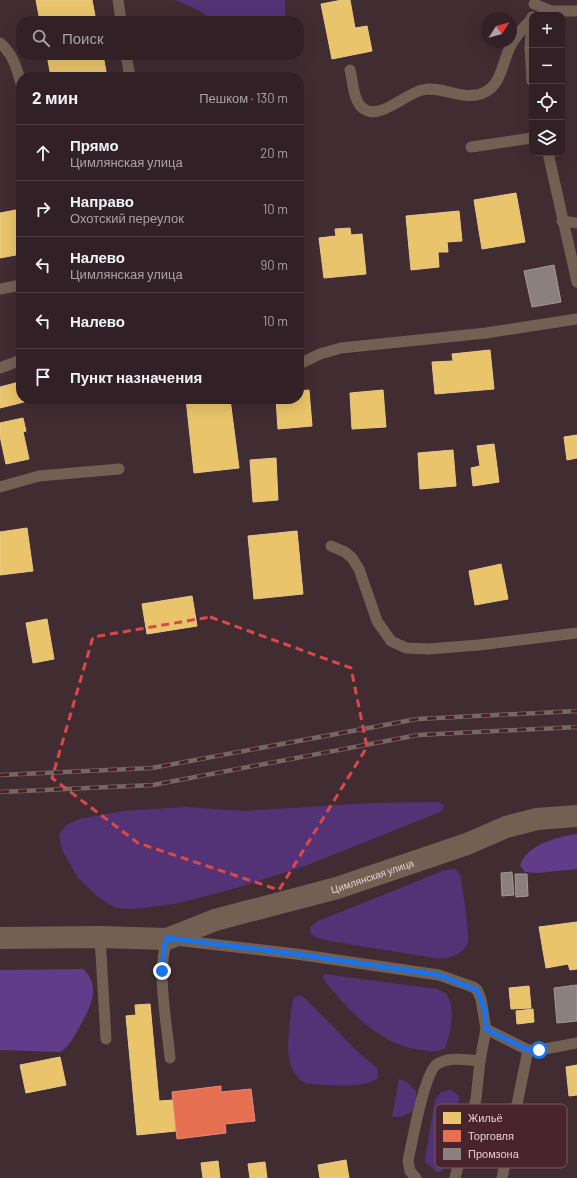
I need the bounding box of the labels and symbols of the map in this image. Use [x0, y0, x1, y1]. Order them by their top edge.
north arrow [481, 12, 517, 48]
street label: Цимлянская улица [330, 856, 416, 895]
route end [153, 962, 171, 980]
route start [530, 1041, 548, 1059]
legend [435, 1104, 567, 1168]
text: Жильё [468, 1111, 503, 1124]
text: Торговля [468, 1129, 514, 1142]
text: Промзона [468, 1147, 520, 1160]

